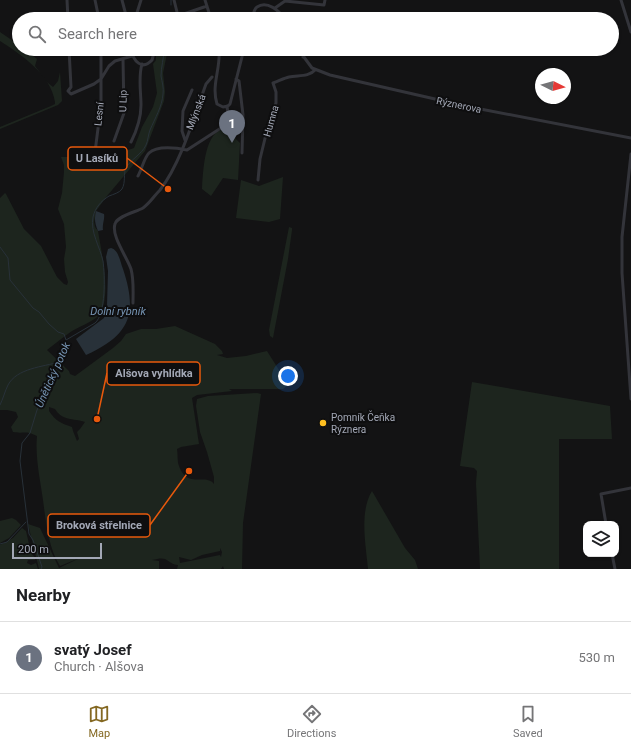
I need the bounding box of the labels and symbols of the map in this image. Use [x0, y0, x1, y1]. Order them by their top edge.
north arrow [535, 68, 571, 104]
street label: U Lip [117, 89, 129, 112]
street label: Mlýnská [184, 93, 208, 131]
street label: Rýznerova [435, 95, 483, 115]
street label: Lesní [92, 101, 106, 126]
street label: Humna [261, 104, 281, 138]
pin: 1 [219, 110, 245, 143]
callout: U Lasíků [68, 147, 127, 170]
text: U Lasíků [76, 152, 118, 165]
water label: Dolní rybník [90, 305, 146, 318]
water label: Únětický potok [33, 340, 73, 410]
callout: Alšova vyhlídka [107, 362, 200, 385]
your location [278, 366, 298, 386]
text: Alšova vyhlídka [115, 367, 193, 380]
place label: Pomník Čeňka Rýznera [331, 410, 395, 435]
marker: Pomník Čeňka Rýznera [318, 418, 328, 428]
callout: Broková střelnice [48, 514, 150, 537]
text: Broková střelnice [56, 519, 142, 532]
scale bar [12, 541, 102, 560]

